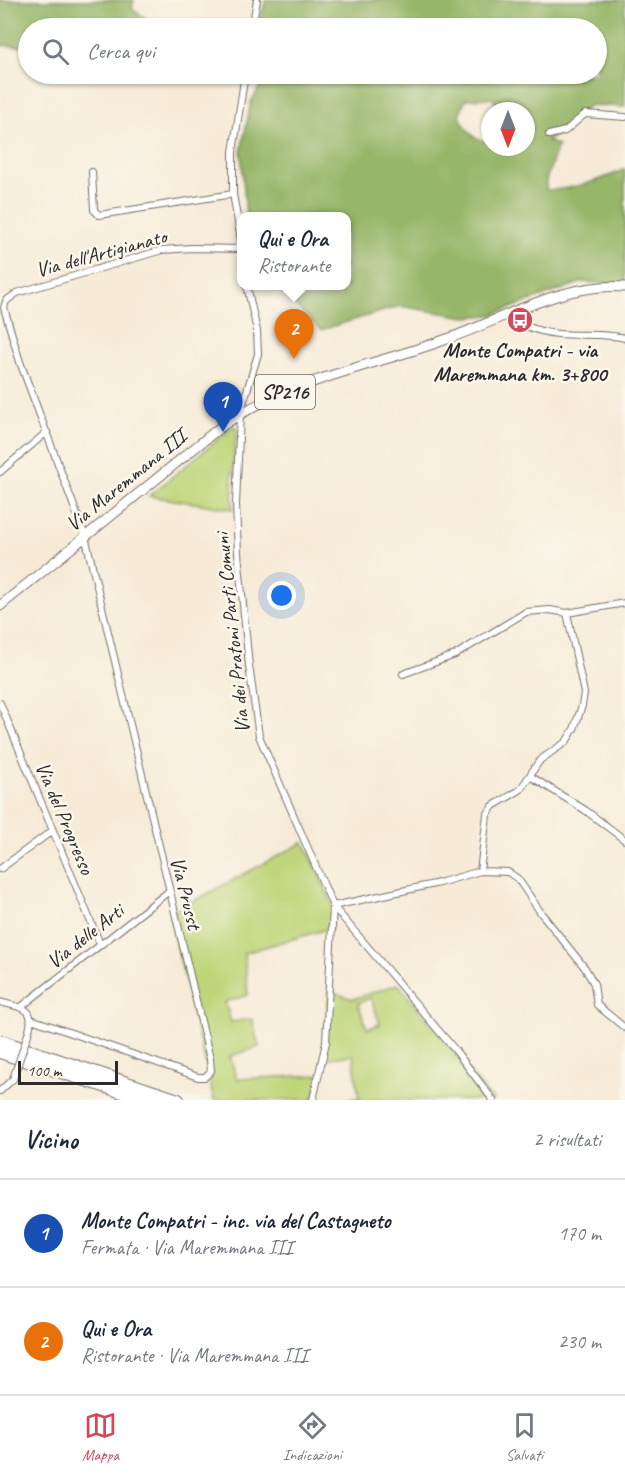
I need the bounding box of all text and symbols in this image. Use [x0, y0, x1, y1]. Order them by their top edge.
search box [18, 18, 607, 84]
icon: search [39, 35, 72, 68]
text: Cerca qui [87, 37, 155, 65]
north arrow [481, 102, 535, 156]
popup [237, 212, 351, 290]
street label: Via dell'Artigianato [33, 222, 172, 283]
text: Qui e Ora [258, 225, 328, 253]
text: Ristorante [258, 253, 330, 278]
bus stop icon: Monte Compatri - via Maremmana km. 3+800 [505, 305, 535, 335]
pin: 2 [274, 310, 314, 359]
place label: Monte Compatri - via Maremmana km. 3+800 [433, 337, 609, 387]
road number: SP216 [255, 375, 315, 409]
pin: 1 [204, 382, 242, 432]
street label: Via Maremmana III [60, 421, 195, 537]
street label: Via dei Pratoni Parti Comuni [208, 528, 255, 735]
your location [267, 581, 296, 610]
street label: Via del Progresso [30, 758, 101, 880]
street label: Via Prusst [164, 854, 208, 934]
street label: Via delle Arti [41, 896, 131, 974]
scale bar [18, 1058, 118, 1086]
text: 100 m [27, 1061, 61, 1081]
text: Vicino [24, 1123, 78, 1156]
text: 2 risultati [533, 1127, 601, 1152]
text: Monte Compatri - inc. via del Castagneto [81, 1207, 390, 1235]
text: 1 [39, 1221, 48, 1246]
text: 170 m [558, 1221, 601, 1246]
text: Fermata · Via Maremmana III [81, 1235, 293, 1260]
text: Qui e Ora [81, 1315, 151, 1343]
text: 2 [39, 1329, 48, 1354]
text: 230 m [558, 1329, 601, 1354]
text: Ristorante · Via Maremmana III [81, 1343, 308, 1368]
tab: Mappa [82, 1409, 119, 1465]
tab: Indicazioni [283, 1409, 342, 1465]
tab: Salvati [506, 1409, 543, 1465]

